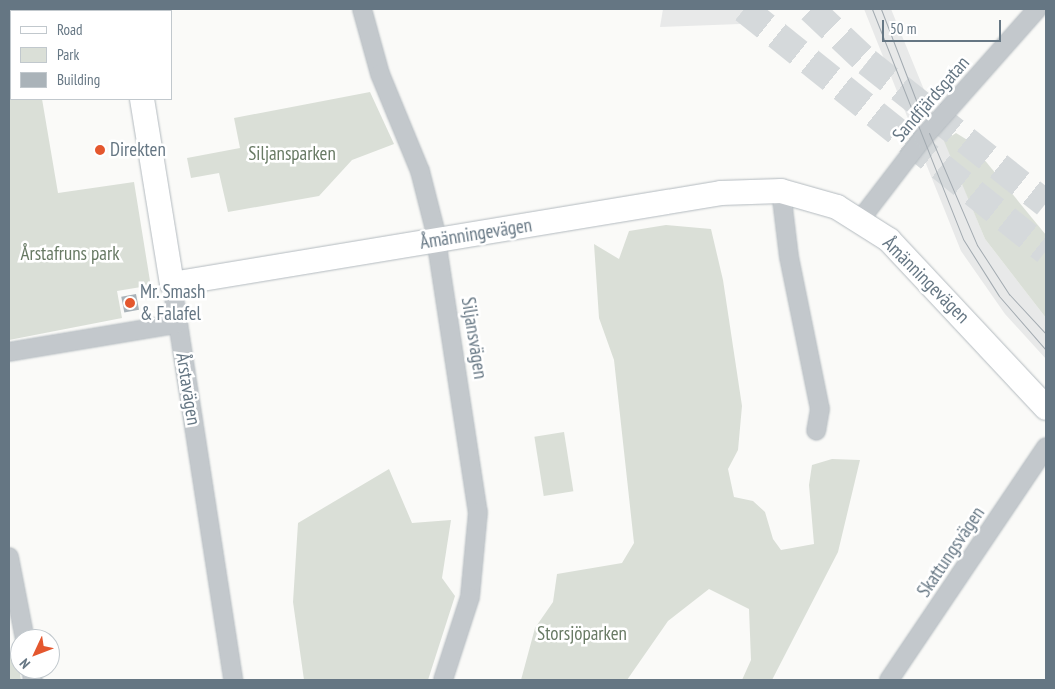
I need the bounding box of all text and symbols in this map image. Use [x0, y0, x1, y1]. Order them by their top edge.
legend [10, 10, 172, 100]
scale bar [885, 10, 1004, 42]
text: 50 m [890, 19, 916, 38]
text: Road [57, 20, 83, 39]
text: Park [57, 45, 79, 64]
street label: Sandfjärdsgatan [888, 52, 974, 146]
text: Building [57, 70, 100, 89]
place label: Direkten [110, 139, 166, 161]
park label: Siljansparken [248, 143, 336, 165]
marker: Direkten [94, 144, 106, 156]
street label: Åmänningevägen [418, 214, 534, 254]
street label: Åmänningevägen [878, 232, 974, 328]
park label: Årstafruns park [20, 243, 120, 265]
place label: Mr. Smash & Falafel [140, 281, 207, 325]
street label: Siljansvägen [456, 295, 492, 381]
marker: Mr. Smash & Falafel [124, 297, 136, 309]
street label: Årstavägen [171, 351, 205, 427]
street label: Skattungsvägen [912, 502, 990, 602]
park label: Storsjöparken [537, 623, 627, 645]
north arrow [10, 629, 60, 679]
text: N [16, 655, 34, 672]

